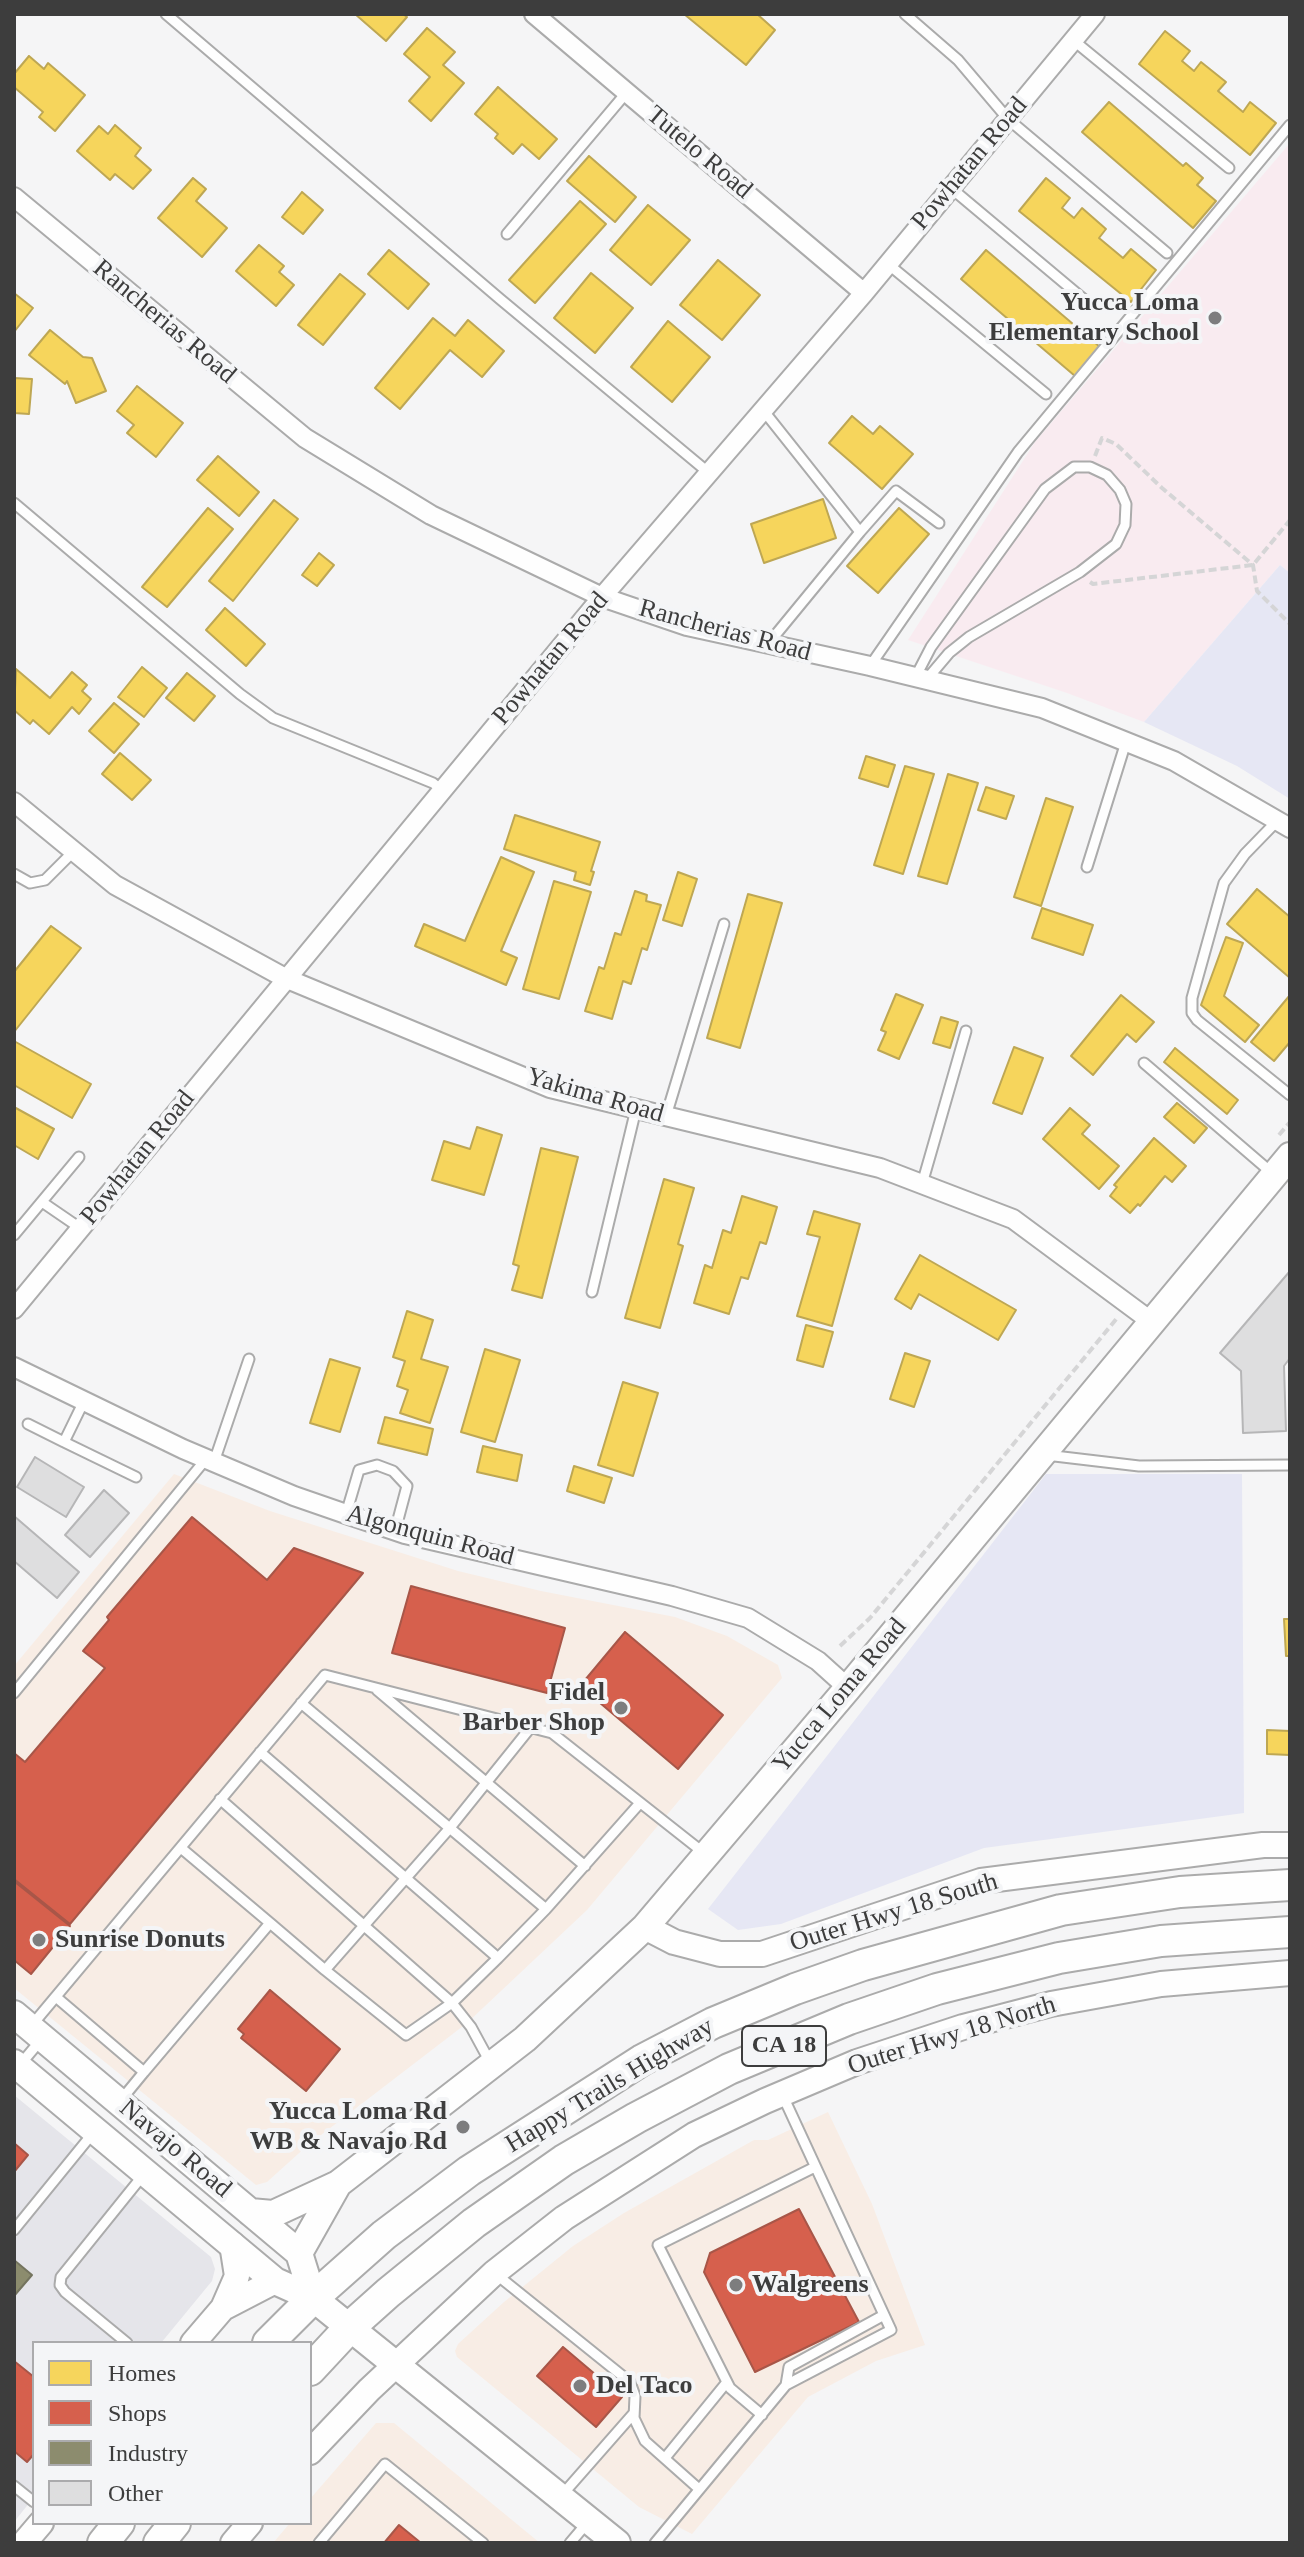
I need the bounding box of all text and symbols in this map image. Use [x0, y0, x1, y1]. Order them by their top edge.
street label: Powhatan Road [905, 91, 1035, 237]
street label: Tutelo Road [640, 100, 758, 206]
street label: Rancherias Road [86, 253, 242, 391]
place label: Yucca Loma Elementary School [989, 287, 1199, 348]
marker: Yucca Loma Elementary School [1206, 309, 1224, 327]
street label: Powhatan Road [486, 586, 616, 732]
street label: Rancherias Road [636, 593, 814, 669]
street label: Yakima Road [523, 1062, 667, 1130]
street label: Powhatan Road [74, 1084, 202, 1232]
street label: Algonquin Road [343, 1499, 517, 1573]
street label: Yucca Loma Road [766, 1612, 914, 1780]
place label: Fidel Barber Shop [463, 1677, 605, 1738]
marker: Fidel Barber Shop [612, 1699, 630, 1717]
street label: Outer Hwy 18 South [786, 1867, 1002, 1959]
place label: Sunrise Donuts [55, 1924, 225, 1956]
marker: Sunrise Donuts [30, 1931, 48, 1949]
street label: Outer Hwy 18 North [844, 1990, 1060, 2082]
street label: Happy Trails Highway [500, 2012, 720, 2160]
road number: CA 18 [742, 2026, 826, 2066]
street label: Navajo Road [113, 2093, 237, 2205]
place label: Yucca Loma Rd WB & Navajo Rd [250, 2096, 447, 2158]
marker: Yucca Loma Rd WB & Navajo Rd [454, 2118, 472, 2136]
place label: Walgreens [752, 2269, 869, 2301]
marker: Walgreens [727, 2276, 745, 2294]
legend [32, 2341, 312, 2525]
text: Homes [108, 2360, 176, 2386]
place label: Del Taco [596, 2370, 693, 2402]
marker: Del Taco [571, 2377, 589, 2395]
text: Shops [108, 2400, 167, 2426]
text: Industry [108, 2440, 188, 2466]
text: Other [108, 2480, 163, 2506]

